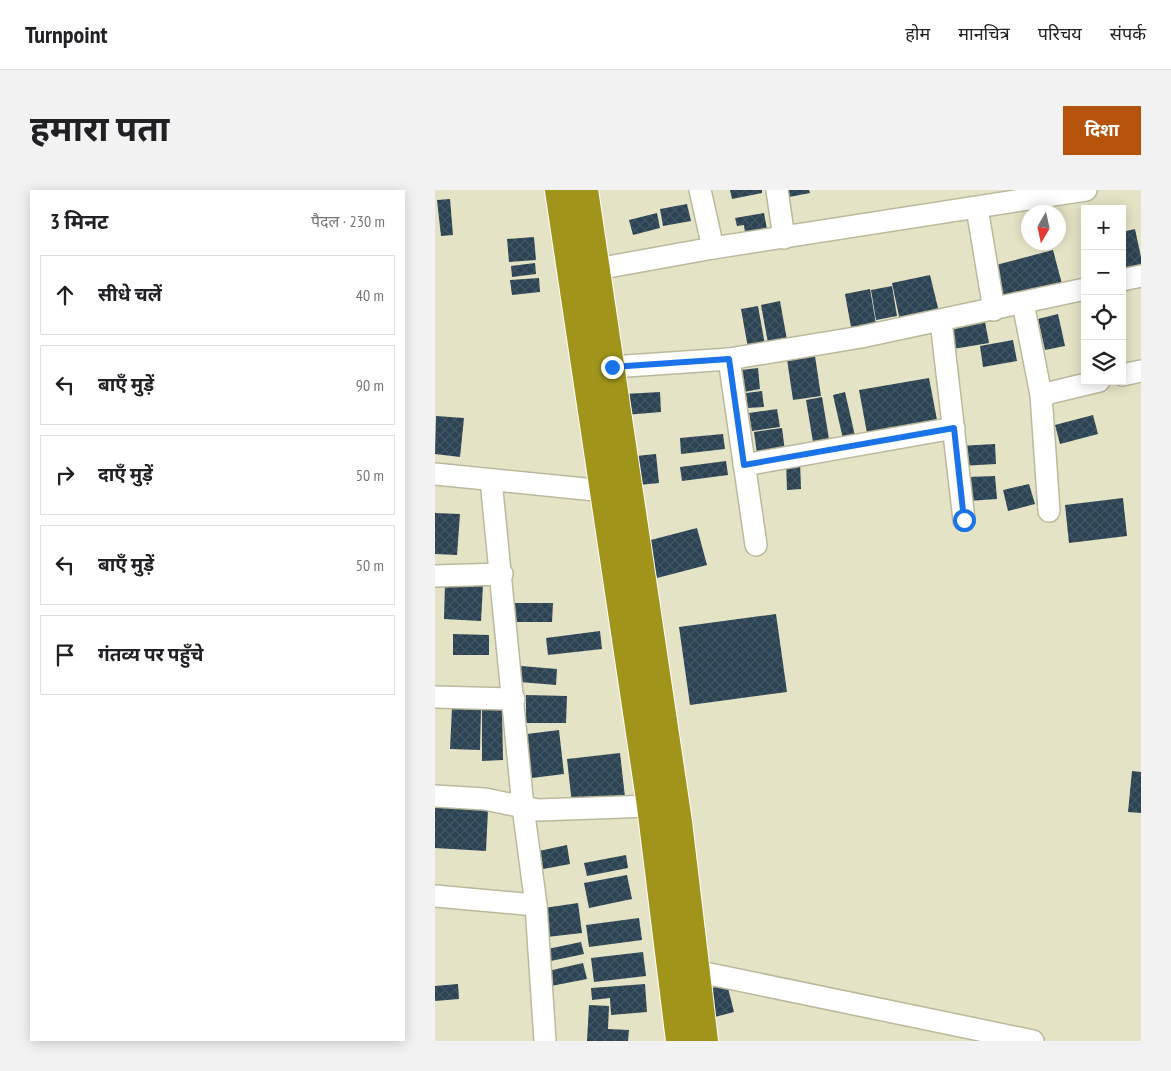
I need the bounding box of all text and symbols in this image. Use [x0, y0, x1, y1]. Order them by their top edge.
text: Turnpoint [25, 19, 107, 50]
text: होम [905, 22, 930, 45]
text: मानचित्र [958, 22, 1010, 45]
text: परिचय [1038, 22, 1082, 45]
text: संपर्क [1110, 22, 1146, 45]
text: हमारा पता [30, 105, 169, 151]
button: दिशा [1063, 106, 1141, 155]
north arrow [1021, 205, 1066, 250]
map controls [1081, 205, 1126, 385]
button: + [1081, 205, 1126, 250]
text: 3 मिनट [50, 208, 108, 235]
text: पैदल · 230 m [311, 211, 385, 231]
button: − [1081, 250, 1126, 295]
icon: ahead [51, 281, 79, 309]
text: सीधे चलें [98, 282, 162, 306]
text: 40 m [356, 285, 384, 305]
button: locate [1081, 295, 1126, 340]
button: layers [1081, 340, 1126, 385]
route end [601, 356, 624, 379]
icon: left [51, 371, 79, 399]
text: बाएँ मुड़ें [98, 372, 154, 396]
text: 90 m [356, 375, 384, 395]
icon: right [51, 461, 79, 489]
text: दाएँ मुड़ें [98, 462, 153, 486]
text: 50 m [356, 465, 384, 485]
route start [953, 509, 976, 532]
icon: left [51, 551, 79, 579]
text: बाएँ मुड़ें [98, 552, 154, 576]
text: 50 m [356, 555, 384, 575]
icon: arrive [51, 641, 79, 669]
text: गंतव्य पर पहुँचे [98, 642, 203, 666]

